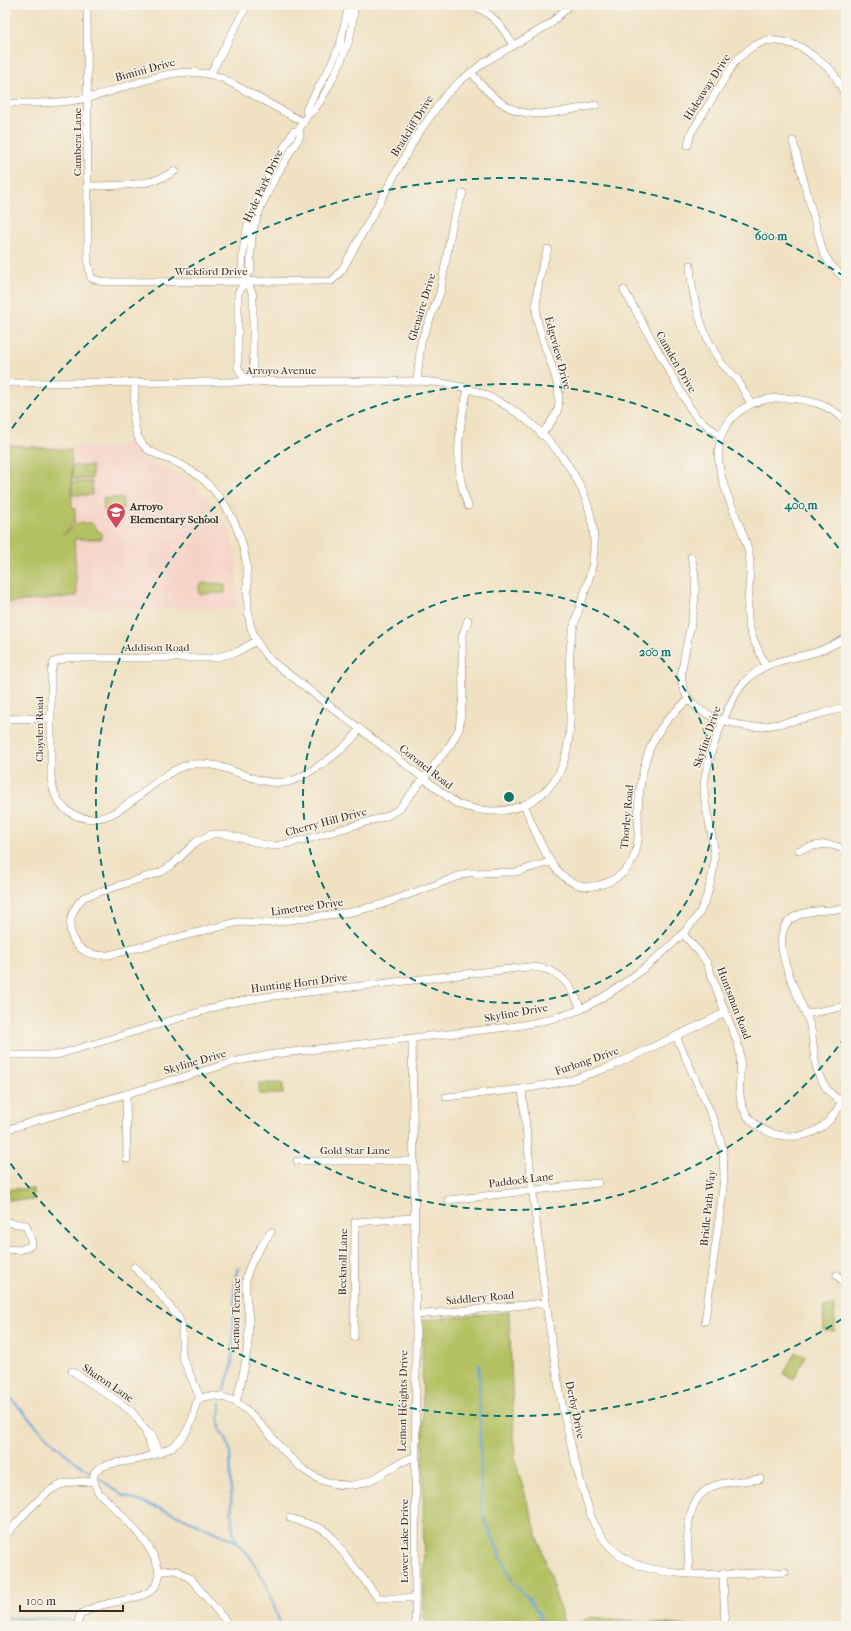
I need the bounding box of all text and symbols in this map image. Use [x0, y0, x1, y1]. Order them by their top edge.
street label: Hideaway Drive [681, 51, 734, 123]
street label: Bimini Drive [114, 56, 177, 84]
street label: Bradcliff Drive [388, 93, 436, 159]
street label: Cambera Lane [71, 107, 84, 176]
street label: Hyde Park Drive [240, 147, 286, 224]
text: 600 m [755, 229, 788, 243]
street label: Wickford Drive [173, 265, 248, 278]
street label: Glenaire Drive [406, 271, 439, 342]
street label: Edgeview Drive [542, 315, 574, 392]
street label: Camden Drive [653, 329, 699, 395]
street label: Arroyo Avenue [245, 364, 317, 377]
text: 400 m [784, 498, 818, 513]
place label: Arroyo Elementary School [129, 500, 220, 526]
school or university icon: Arroyo Elementary School [105, 501, 127, 529]
street label: Addison Road [123, 641, 191, 654]
text: 200 m [639, 645, 672, 659]
street label: Cloyden Road [33, 695, 46, 762]
street label: Skyline Drive [690, 704, 724, 770]
street label: Coronel Road [397, 742, 456, 793]
street label: Thorley Road [618, 783, 636, 850]
centre of rings [502, 790, 516, 804]
street label: Cherry Hill Drive [284, 805, 369, 839]
street label: Limetree Drive [270, 895, 345, 919]
street label: Huntsman Road [714, 965, 754, 1042]
street label: Hunting Horn Drive [250, 971, 349, 995]
street label: Skyline Drive [483, 1001, 549, 1025]
street label: Furlong Drive [553, 1044, 621, 1078]
street label: Skyline Drive [162, 1047, 228, 1077]
street label: Gold Star Lane [320, 1144, 390, 1157]
street label: Bridle Path Way [698, 1168, 719, 1247]
street label: Paddock Lane [488, 1169, 555, 1190]
street label: Becknoll Lane [336, 1228, 350, 1296]
street label: Lemon Terrace [229, 1277, 243, 1350]
street label: Saddlery Road [445, 1288, 516, 1307]
street label: Lemon Heights Drive [396, 1349, 410, 1452]
street label: Sharon Lane [80, 1361, 137, 1405]
street label: Derby Drive [563, 1380, 588, 1441]
street label: Lower Lake Drive [398, 1498, 411, 1583]
scale bar [20, 1587, 123, 1613]
text: 100 m [26, 1594, 56, 1608]

